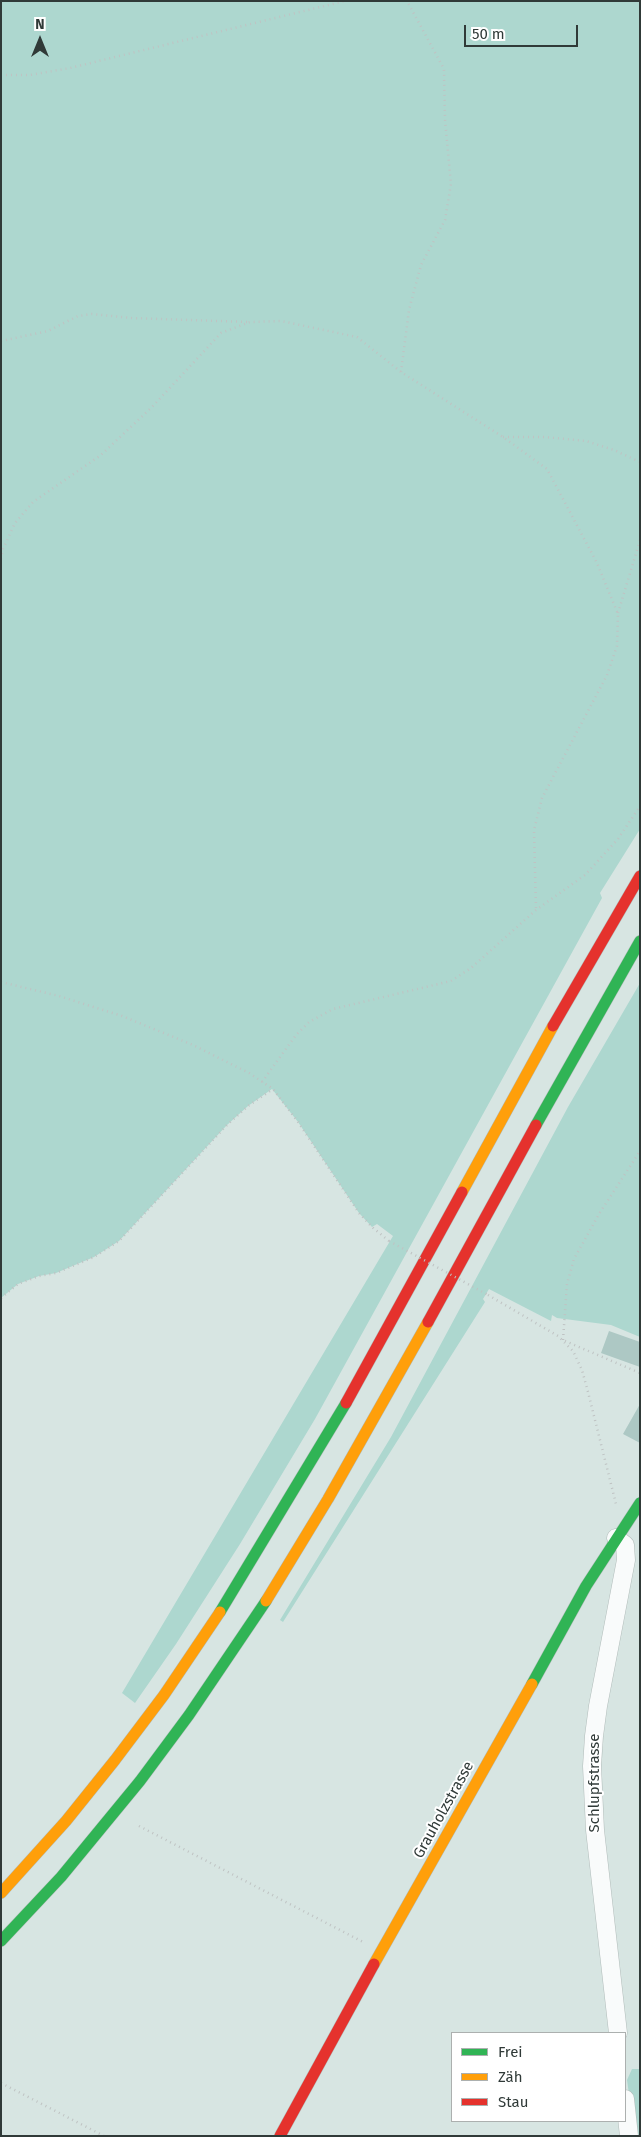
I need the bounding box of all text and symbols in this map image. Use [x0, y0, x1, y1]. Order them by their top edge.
north arrow [15, 15, 65, 65]
scale bar [466, 15, 580, 47]
text: N [35, 16, 45, 33]
text: 50 m [472, 25, 505, 43]
street label: Schlupfstrasse [586, 1734, 604, 1832]
street label: Grauholzstrasse [410, 1758, 478, 1862]
legend [451, 2032, 626, 2122]
text: Frei [498, 2043, 523, 2061]
text: Zäh [498, 2068, 523, 2086]
text: Stau [498, 2093, 528, 2111]

